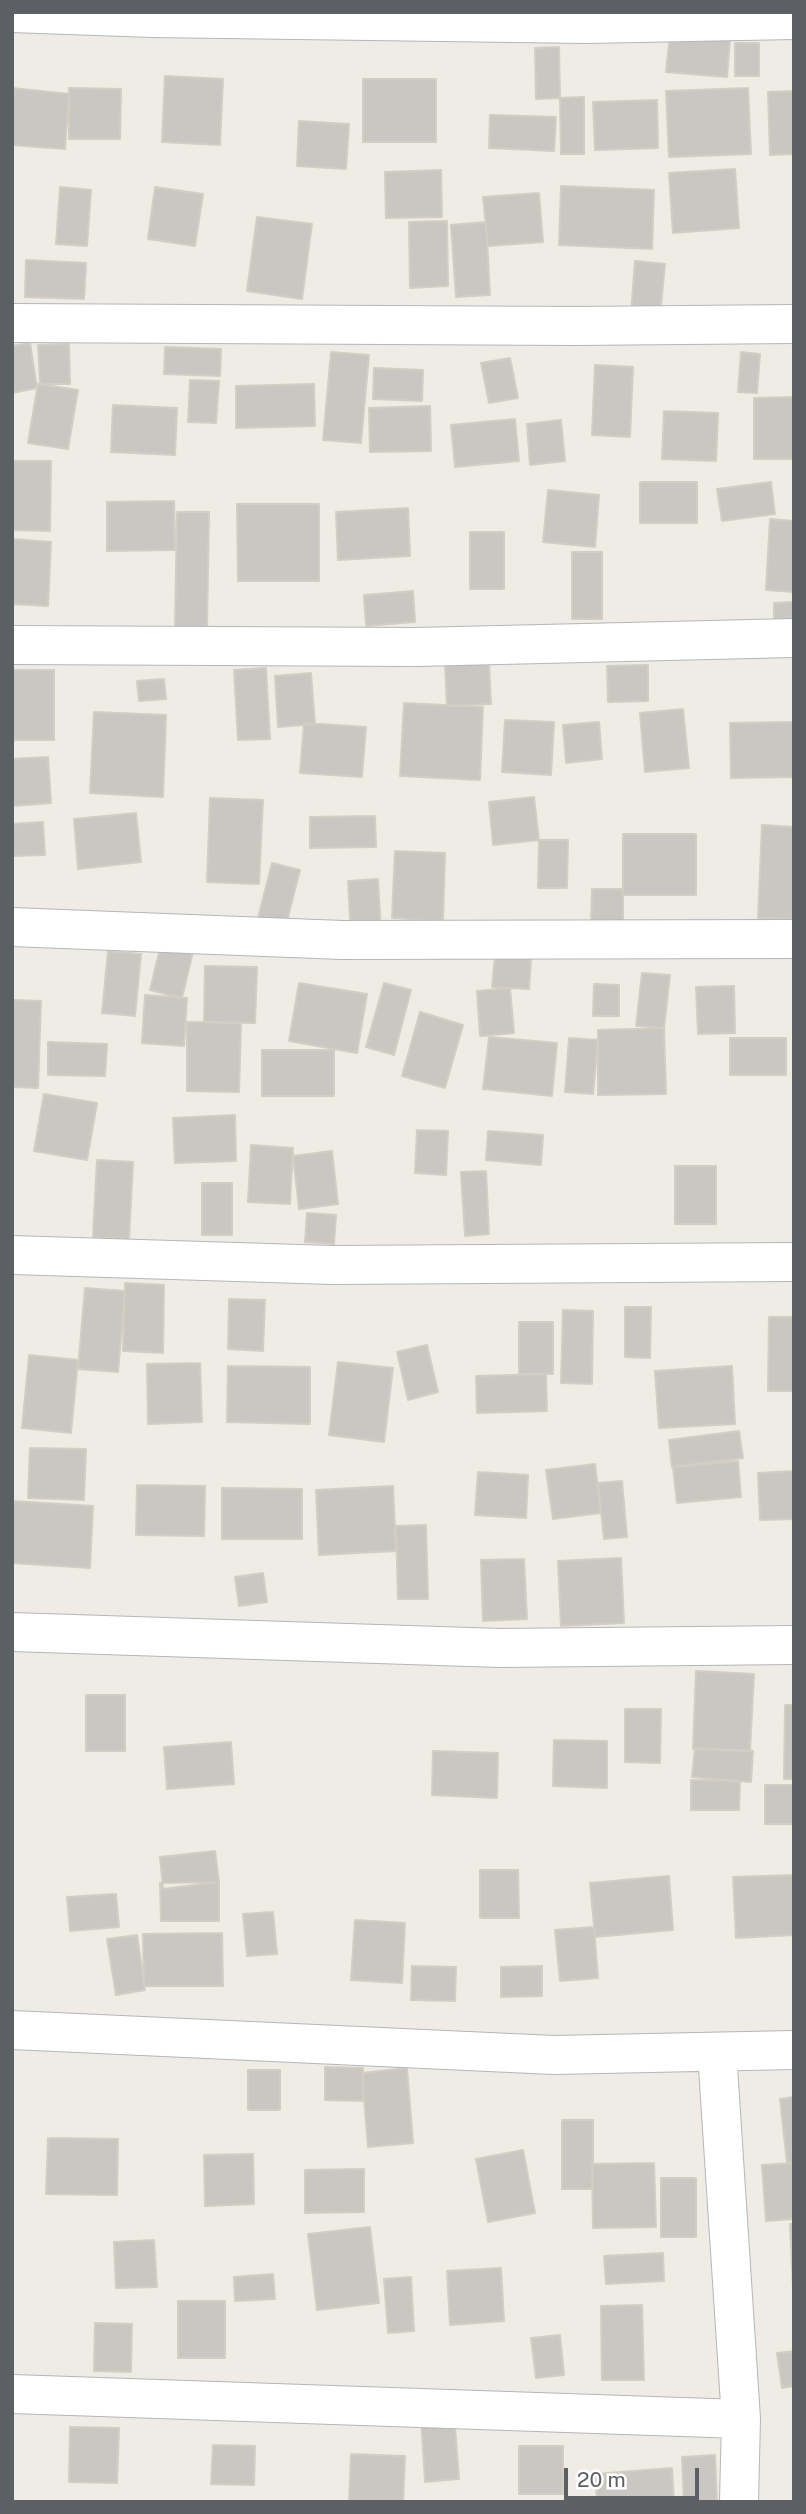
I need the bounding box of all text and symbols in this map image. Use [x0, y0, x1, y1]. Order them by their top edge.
scale bar [568, 2454, 703, 2498]
text: 20 m [577, 2467, 626, 2492]

